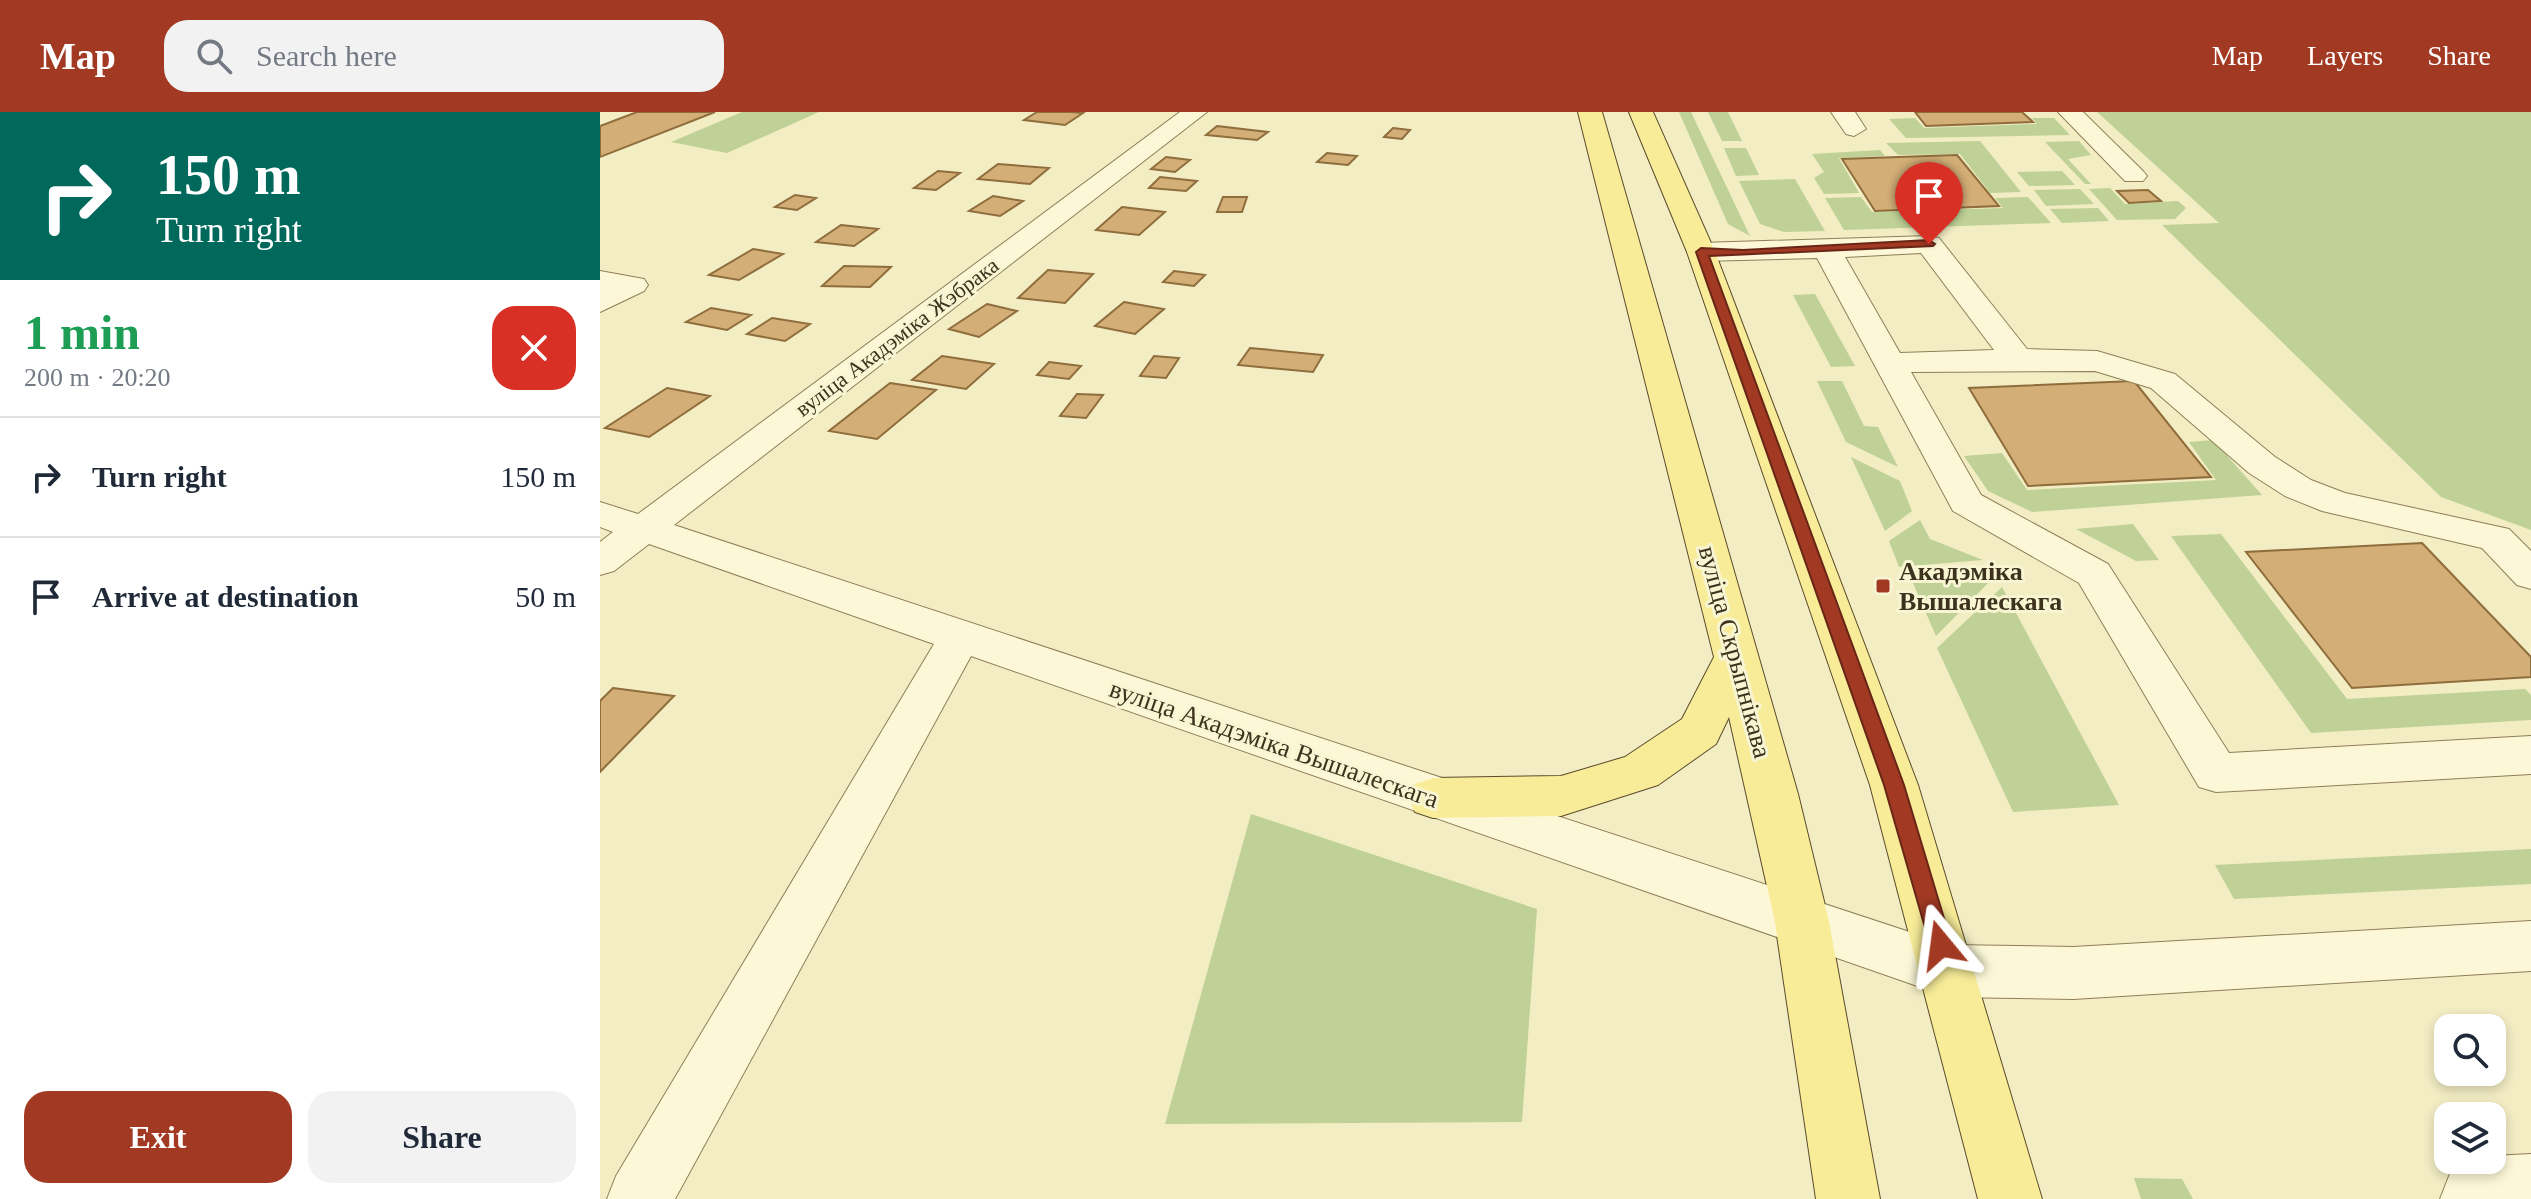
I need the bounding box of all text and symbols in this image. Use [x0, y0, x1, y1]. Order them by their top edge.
search box [164, 20, 724, 92]
icon: search [192, 34, 236, 78]
text: Map [40, 35, 116, 77]
text: Search here [256, 39, 397, 72]
text: Map [2212, 40, 2263, 71]
text: Layers [2307, 40, 2383, 71]
text: Share [2427, 40, 2491, 71]
icon: right [24, 144, 128, 248]
text: 150 m [156, 144, 301, 206]
pin [1895, 162, 1963, 244]
icon: arrive [1907, 174, 1951, 218]
text: Turn right [156, 210, 302, 250]
street label: вуліца Акадэміка Жэбрака [791, 252, 1004, 422]
text: 1 min [24, 306, 140, 359]
button: close [492, 306, 576, 390]
text: 200 m · 20:20 [24, 363, 171, 392]
icon: right [24, 455, 68, 499]
text: Turn right [92, 460, 227, 493]
text: 150 m [500, 460, 576, 493]
street label: вуліца Скрыпнікава [1693, 543, 1777, 762]
place label: Акадэміка Вышалескага [1899, 557, 2062, 616]
icon: arrive [24, 575, 68, 619]
marker: Акадэміка Вышалескага [1874, 577, 1892, 595]
text: Arrive at destination [92, 580, 359, 613]
text: 50 m [515, 580, 576, 613]
street label: вуліца Акадэміка Вышалескага [1106, 674, 1443, 814]
position arrow [1899, 903, 1983, 987]
map controls [2434, 1014, 2506, 1174]
button: search [2434, 1014, 2506, 1086]
button: Exit [24, 1091, 292, 1183]
button: Share [308, 1091, 576, 1183]
button: layers [2434, 1102, 2506, 1174]

